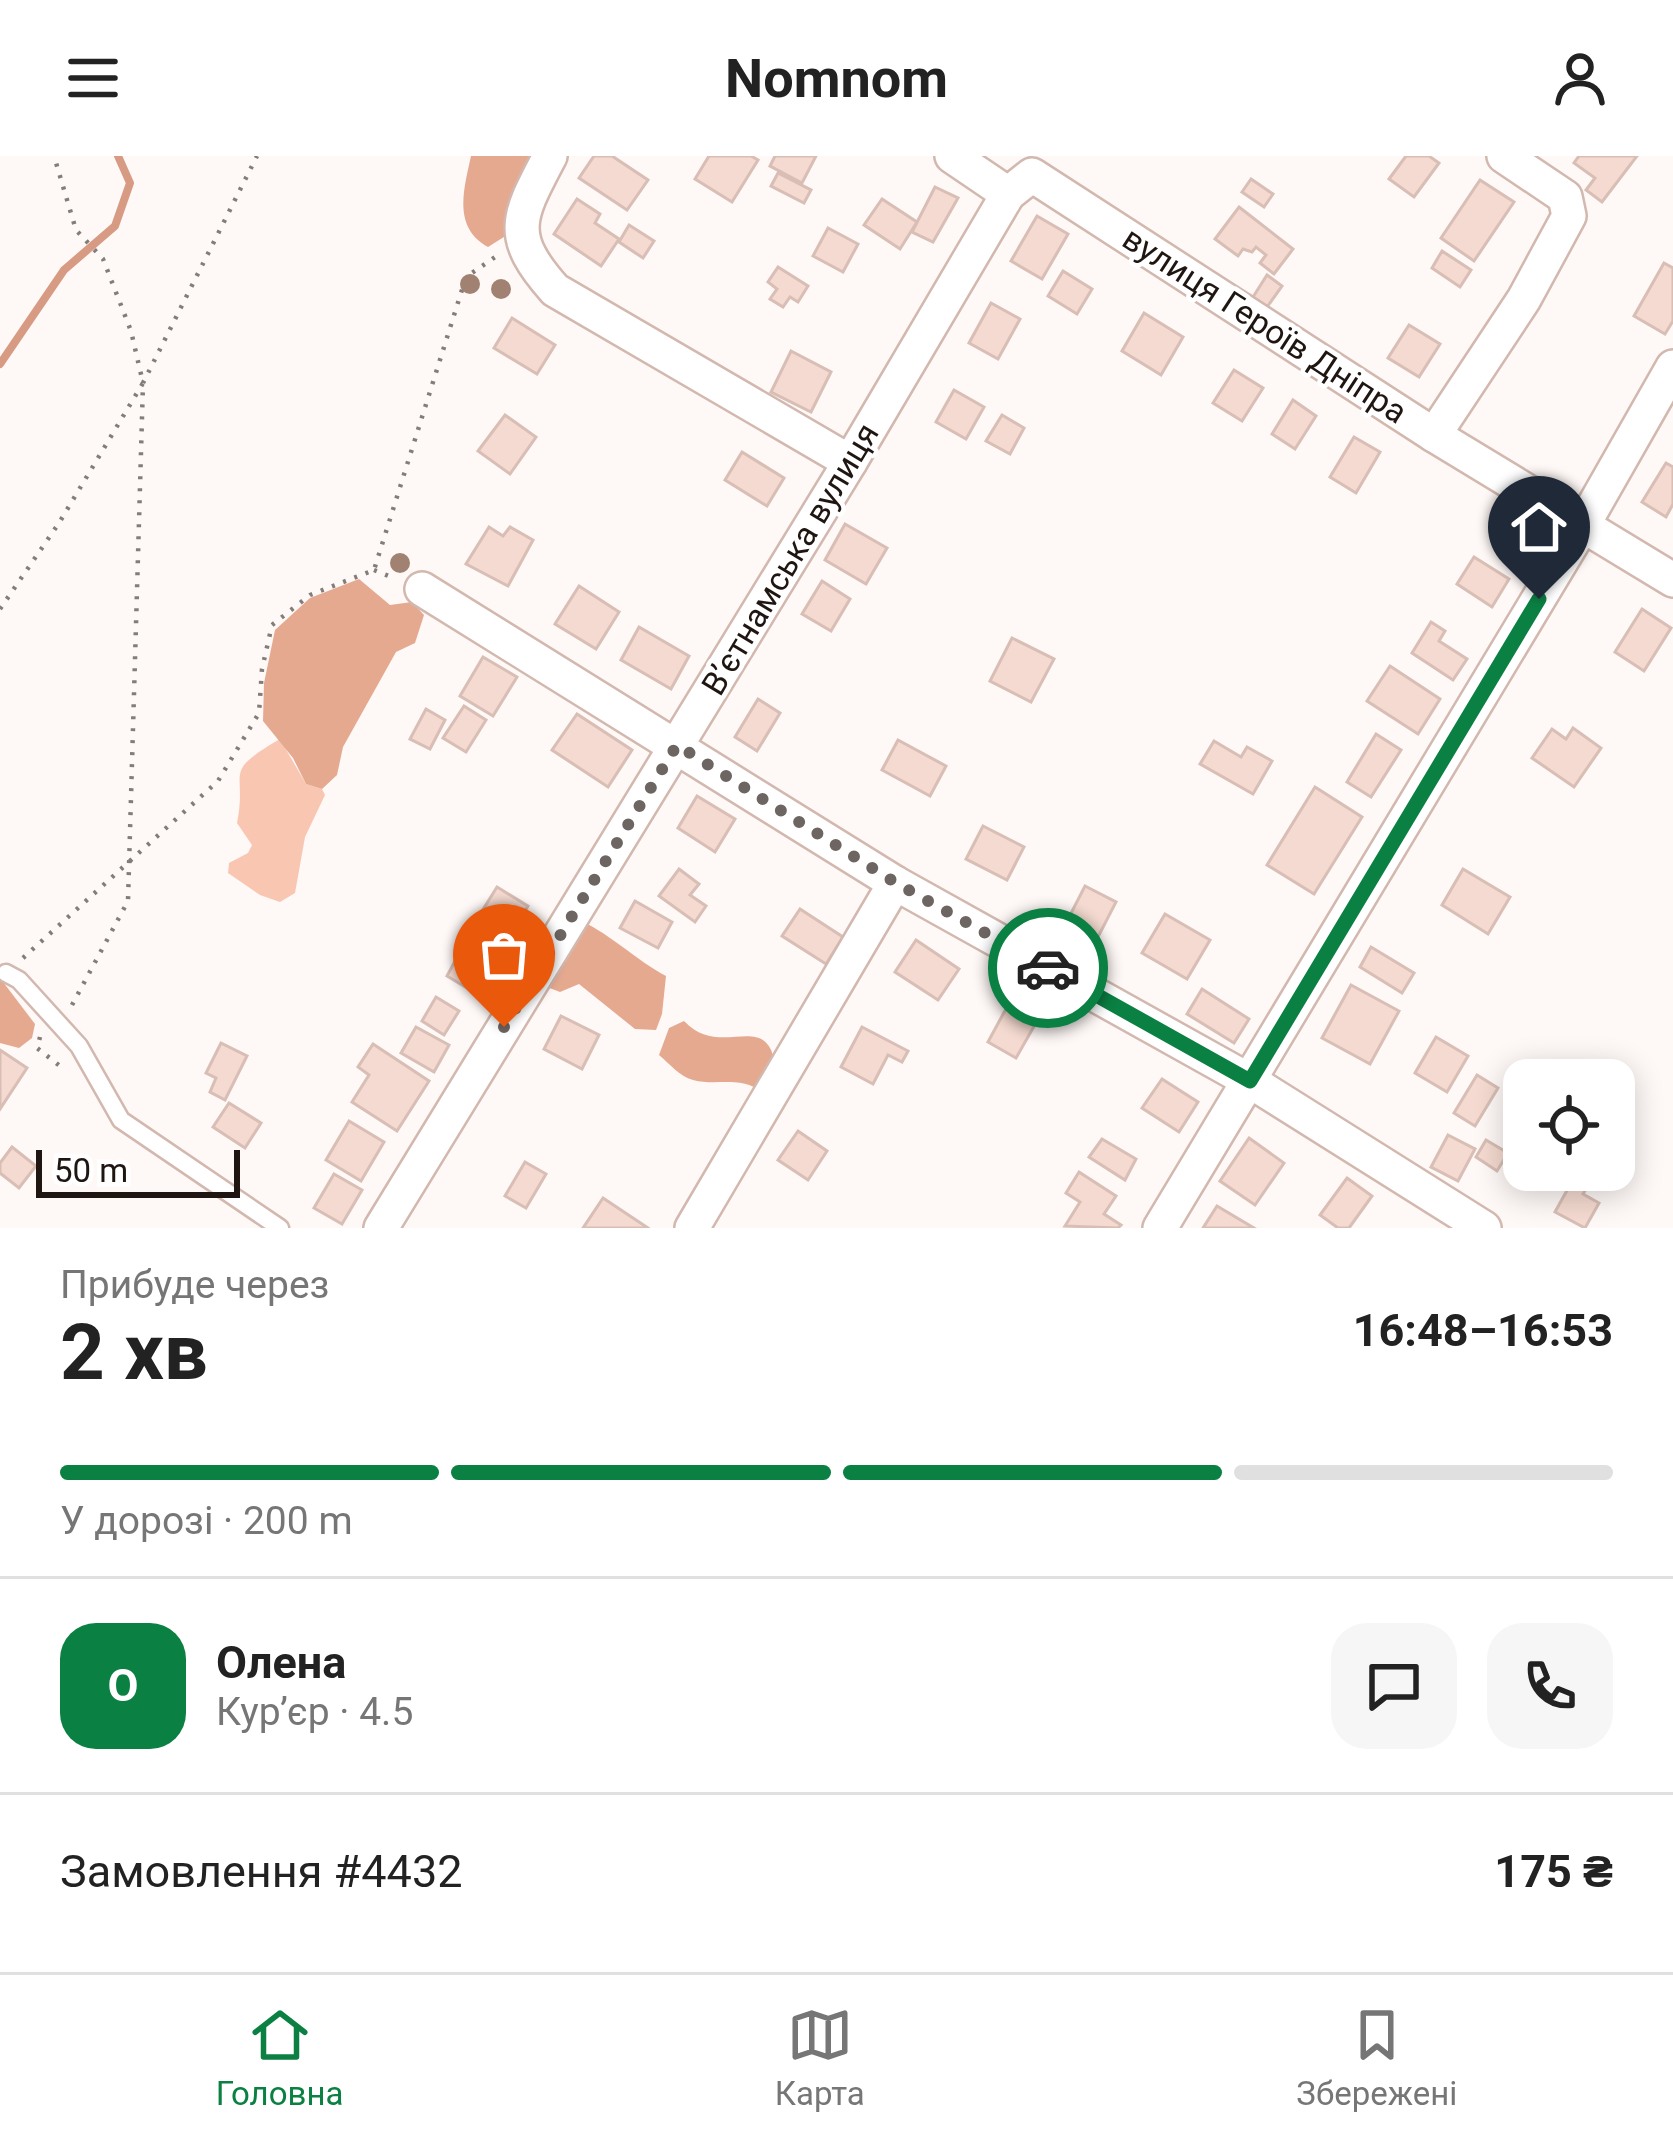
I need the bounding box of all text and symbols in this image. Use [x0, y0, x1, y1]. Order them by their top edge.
icon: menu [60, 45, 126, 111]
icon: person [1547, 45, 1613, 111]
text: Nomnom [725, 47, 948, 110]
street label: вулиця Героїв Дніпра [1116, 219, 1414, 431]
street label: Вʼєтнамська вулиця [693, 416, 887, 702]
pin [1488, 476, 1590, 599]
icon: home [1506, 494, 1572, 560]
pin [453, 904, 555, 1027]
courier [988, 908, 1108, 1028]
icon: bag [471, 922, 537, 988]
icon: car [1015, 935, 1081, 1001]
map controls [1503, 1059, 1635, 1191]
button: locate [1503, 1059, 1635, 1191]
scale bar [36, 1144, 240, 1197]
text: 50 m [54, 1151, 128, 1190]
text: Прибуде через [60, 1262, 329, 1308]
text: 16:48–16:53 [1353, 1304, 1613, 1357]
text: 2 хв [60, 1307, 208, 1398]
text: У дорозі · 200 m [60, 1498, 353, 1544]
button: chat [1331, 1623, 1457, 1749]
button: phone [1487, 1623, 1613, 1749]
text: Олена [216, 1636, 346, 1689]
text: О [107, 1659, 139, 1712]
text: Кур’єр · 4.5 [216, 1689, 413, 1735]
text: Замовлення #4432 [60, 1845, 462, 1898]
text: 175 ₴ [1494, 1845, 1613, 1898]
tab: Головна [216, 2002, 343, 2113]
tab: Карта [775, 2002, 865, 2113]
tab: Збережені [1296, 2002, 1457, 2113]

